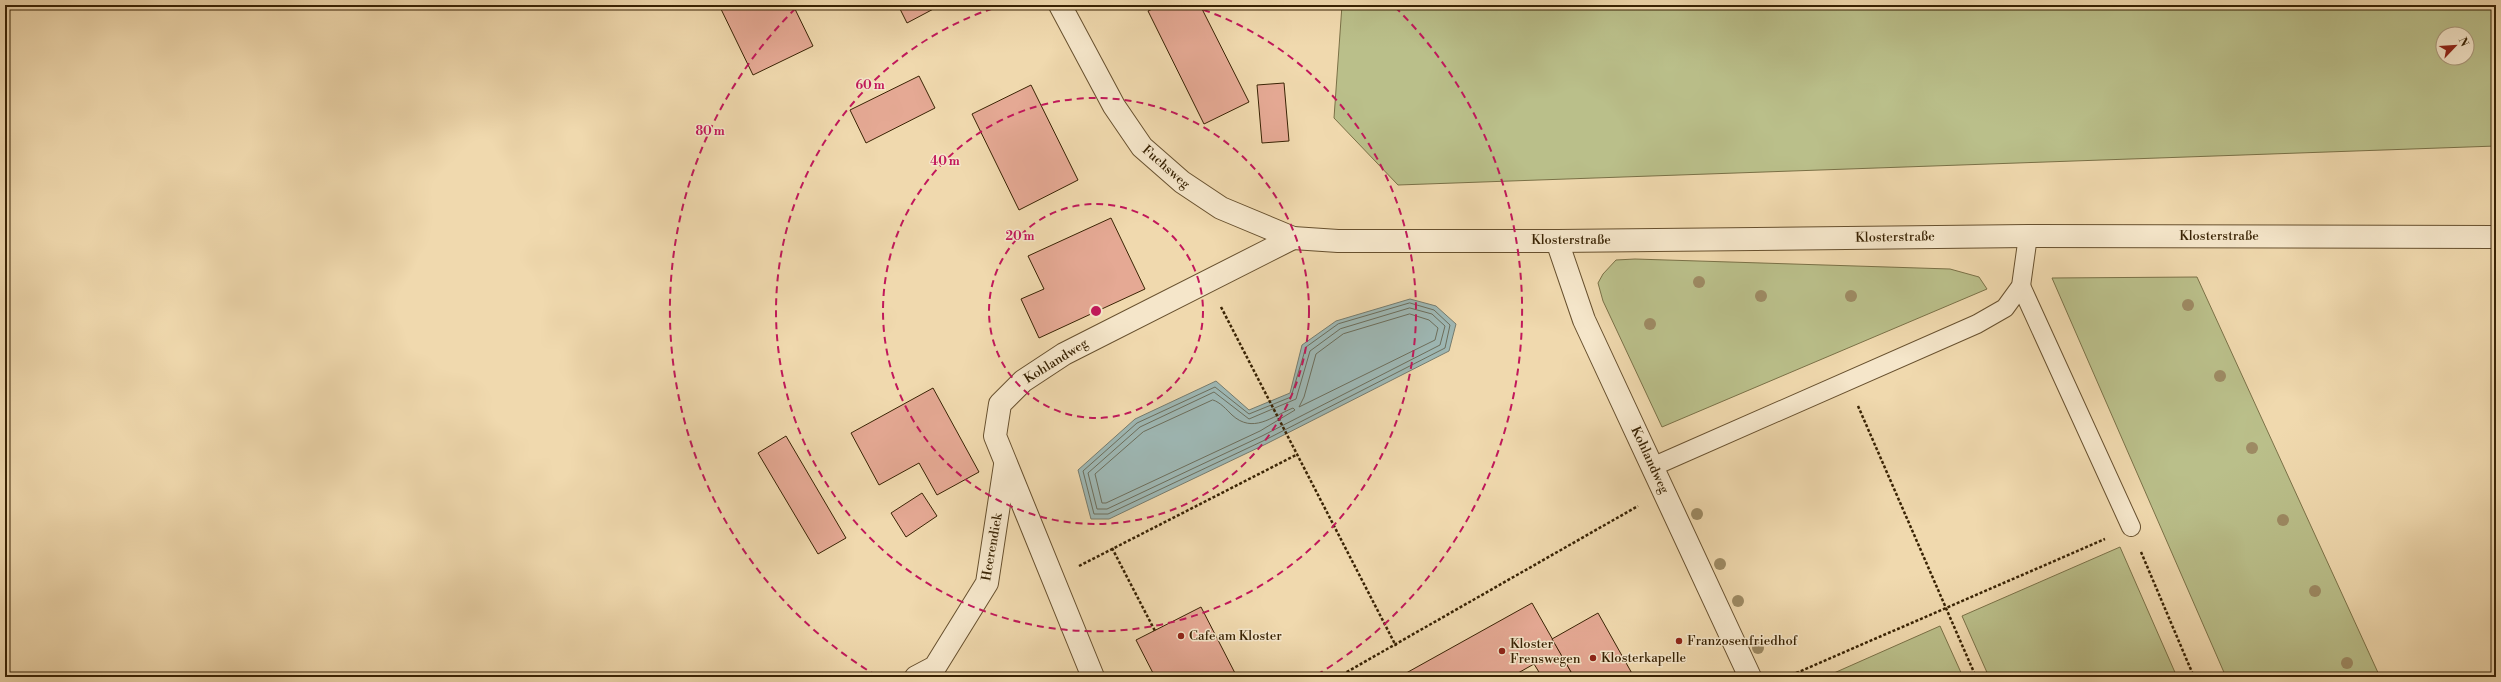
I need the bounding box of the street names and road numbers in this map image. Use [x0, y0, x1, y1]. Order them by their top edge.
street label: Fuchsweg [1139, 142, 1193, 192]
street label: Klosterstraße [1855, 228, 1935, 246]
street label: Klosterstraße [2179, 228, 2259, 244]
street label: Klosterstraße [1531, 232, 1611, 248]
street label: Kohlandweg [1021, 335, 1091, 387]
street label: Kohlandweg [1627, 424, 1673, 496]
street label: Heerendiek [978, 511, 1006, 582]

